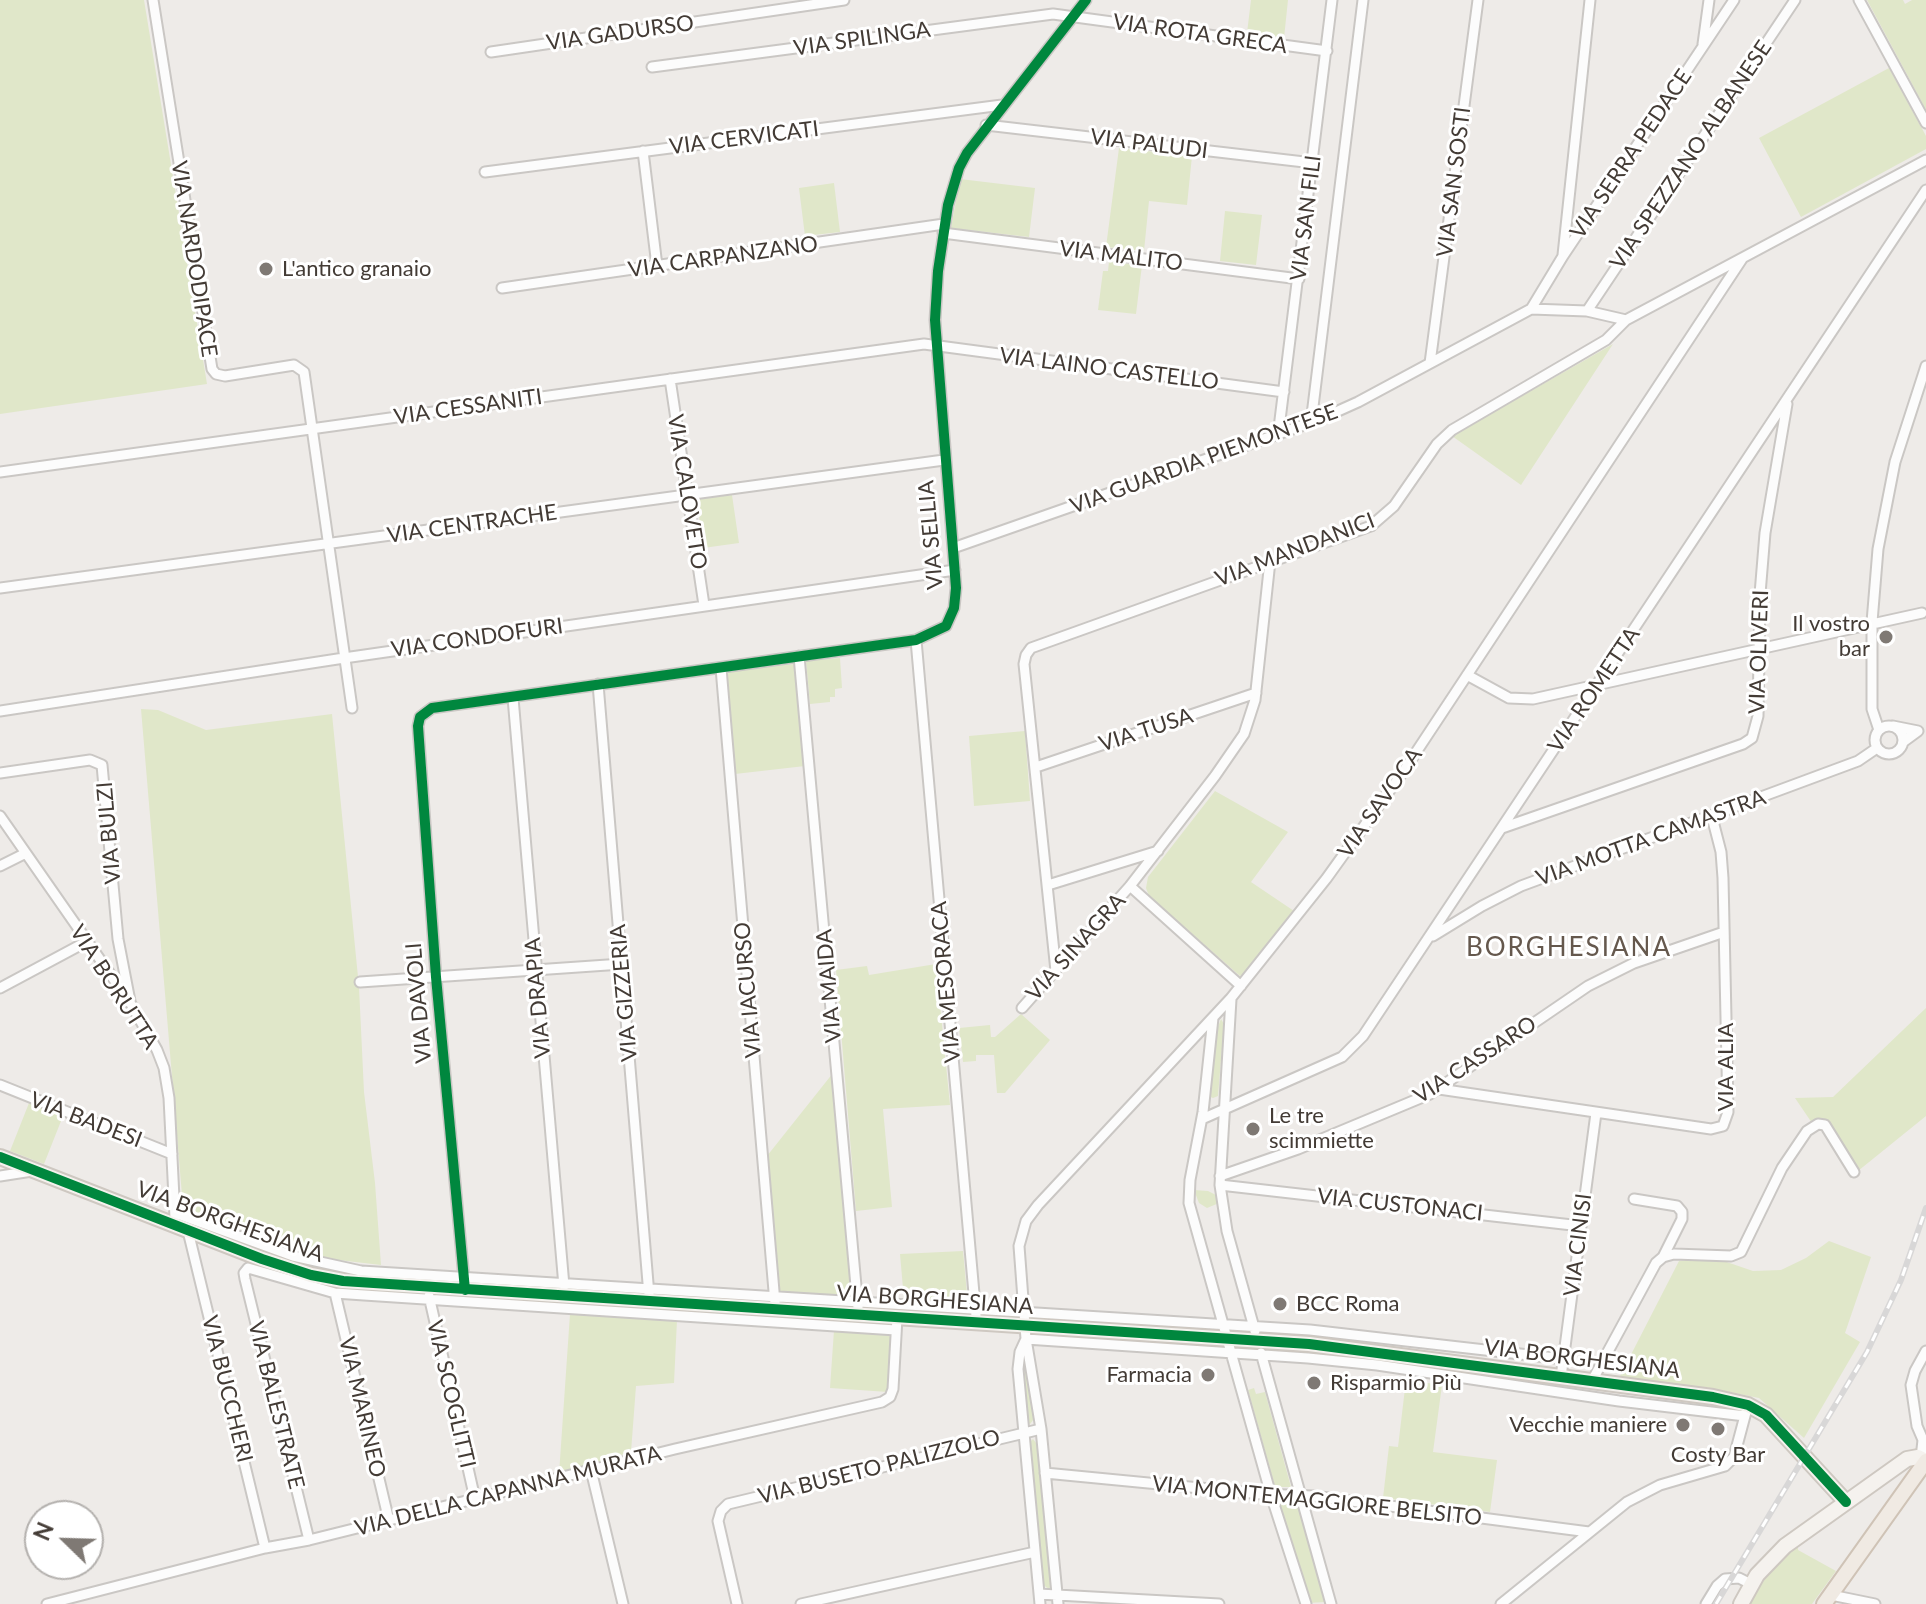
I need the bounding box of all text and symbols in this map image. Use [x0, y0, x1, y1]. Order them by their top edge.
street label: VIA ROTA GRECA [1111, 9, 1289, 59]
street label: VIA GADURSO [545, 10, 695, 56]
street label: VIA SPILINGA [792, 16, 932, 62]
street label: VIA SPEZZANO ALBANESE [1605, 36, 1777, 274]
street label: VIA SERRA PEDACE [1565, 64, 1697, 244]
street label: VIA SAN SOSTI [1432, 105, 1476, 259]
street label: VIA CERVICATI [668, 116, 820, 160]
street label: VIA PALUDI [1089, 124, 1209, 164]
street label: VIA SAN FILI [1285, 154, 1327, 282]
street label: VIA NARDODIPACE [165, 159, 223, 359]
street label: VIA CARPANZANO [626, 231, 820, 283]
street label: VIA MALITO [1058, 235, 1184, 277]
place label: L'antico granaio [282, 256, 431, 282]
marker: L'antico granaio [257, 260, 275, 278]
street label: VIA LAINO CASTELLO [998, 342, 1220, 396]
street label: VIA CESSANITI [392, 384, 544, 430]
street label: VIA GUARDIA PIEMONTESE [1067, 398, 1341, 520]
street label: VIA CALOVETO [662, 413, 712, 571]
street label: VIA SELLIA [913, 479, 949, 591]
street label: VIA CENTRACHE [385, 499, 559, 549]
street label: VIA MANDANICI [1212, 507, 1378, 593]
street label: VIA OLIVERI [1744, 589, 1774, 715]
place label: Il vostro bar [1792, 611, 1870, 662]
street label: VIA CONDOFURI [389, 613, 565, 663]
street label: VIA ROMETTA [1542, 622, 1646, 758]
marker: Il vostro bar [1877, 628, 1895, 646]
street label: VIA TUSA [1096, 702, 1196, 758]
street label: VIA SAVOCA [1332, 743, 1428, 863]
street label: VIA BULZI [91, 781, 127, 885]
street label: VIA MOTTA CAMASTRA [1533, 784, 1769, 892]
street label: VIA SINAGRA [1021, 888, 1131, 1006]
street label: VIA MESORACA [926, 900, 966, 1064]
street label: VIA BORUTTA [64, 920, 164, 1054]
street label: VIA IACURSO [729, 921, 767, 1059]
street label: VIA GIZZERIA [605, 923, 643, 1063]
street label: VIA MAIDA [811, 928, 847, 1044]
district label: BORGHESIANA [1466, 932, 1672, 964]
street label: VIA DRAPIA [520, 936, 556, 1060]
street label: VIA DAVOLI [401, 942, 437, 1064]
street label: VIA CASSARO [1409, 1011, 1541, 1109]
street label: VIA ALIA [1713, 1023, 1739, 1111]
street label: VIA BADESI [26, 1087, 146, 1153]
place label: Le tre scimmiette [1269, 1103, 1374, 1154]
marker: Le tre scimmiette [1244, 1120, 1262, 1138]
street label: VIA BORGHESIANA [133, 1176, 327, 1268]
street label: VIA CUSTONACI [1316, 1183, 1484, 1227]
street label: VIA CINISI [1559, 1192, 1597, 1298]
street label: VIA BORGHESIANA [836, 1280, 1034, 1320]
place label: BCC Roma [1296, 1291, 1400, 1317]
marker: BCC Roma [1271, 1295, 1289, 1313]
street label: VIA BUCCHERI [196, 1313, 258, 1465]
street label: VIA SCOGLITTI [421, 1317, 481, 1471]
street label: VIA BALESTRATE [242, 1318, 310, 1492]
street label: VIA MARINEO [333, 1334, 391, 1480]
street label: VIA BORGHESIANA [1482, 1334, 1682, 1384]
place label: Farmacia [1106, 1362, 1192, 1388]
marker: Farmacia [1199, 1366, 1217, 1384]
place label: Risparmio Più [1330, 1370, 1462, 1396]
marker: Risparmio Più [1305, 1374, 1323, 1392]
place label: Vecchie maniere [1509, 1412, 1667, 1438]
marker: Vecchie maniere [1674, 1416, 1692, 1434]
marker: Costy Bar [1709, 1420, 1727, 1438]
street label: VIA BUSETO PALIZZOLO [755, 1424, 1003, 1510]
street label: VIA DELLA CAPANNA MURATA [352, 1440, 664, 1542]
place label: Costy Bar [1671, 1442, 1765, 1468]
street label: VIA MONTEMAGGIORE BELSITO [1151, 1471, 1483, 1531]
north arrow [24, 1500, 104, 1580]
text: N [28, 1518, 59, 1544]

